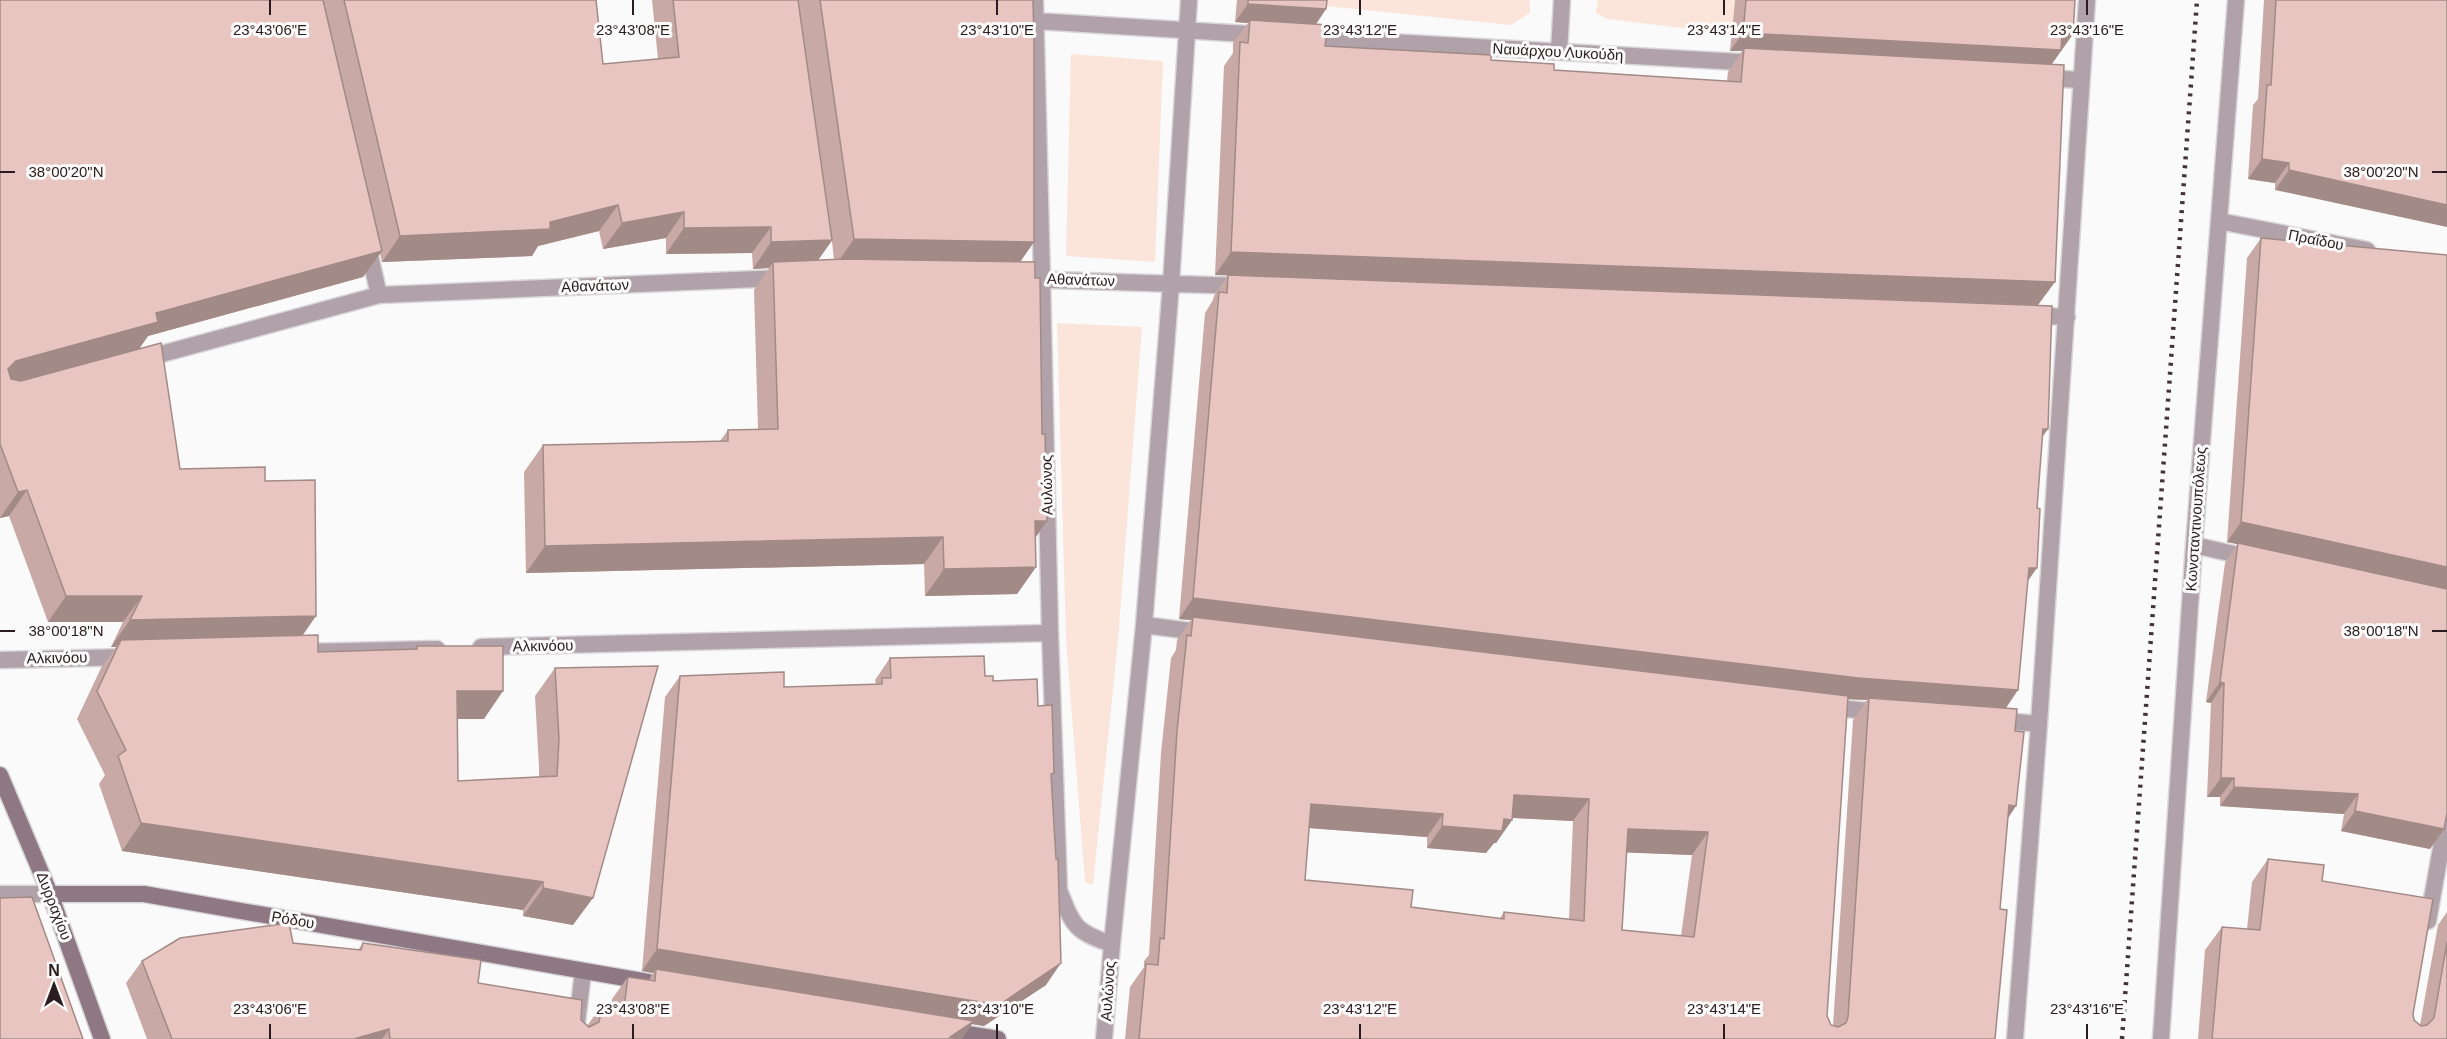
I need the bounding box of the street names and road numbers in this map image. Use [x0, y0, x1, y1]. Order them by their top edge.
street label: Ναυάρχου Λυκούδη [1492, 40, 1624, 63]
street label: Πραΐδου [2287, 226, 2345, 253]
street label: Αθανάτων [1047, 270, 1115, 289]
street label: Αθανάτων [561, 276, 629, 295]
street label: Κωνσταντινουπόλεως [2182, 446, 2209, 592]
street label: Αυλώνος [1037, 455, 1056, 515]
street label: Αλκινόου [512, 636, 574, 655]
street label: Αλκινόου [26, 648, 88, 667]
street label: Δυρραχίου [34, 869, 75, 942]
street label: Ρόδου [270, 907, 316, 932]
street label: Αυλώνος [1097, 960, 1118, 1022]

